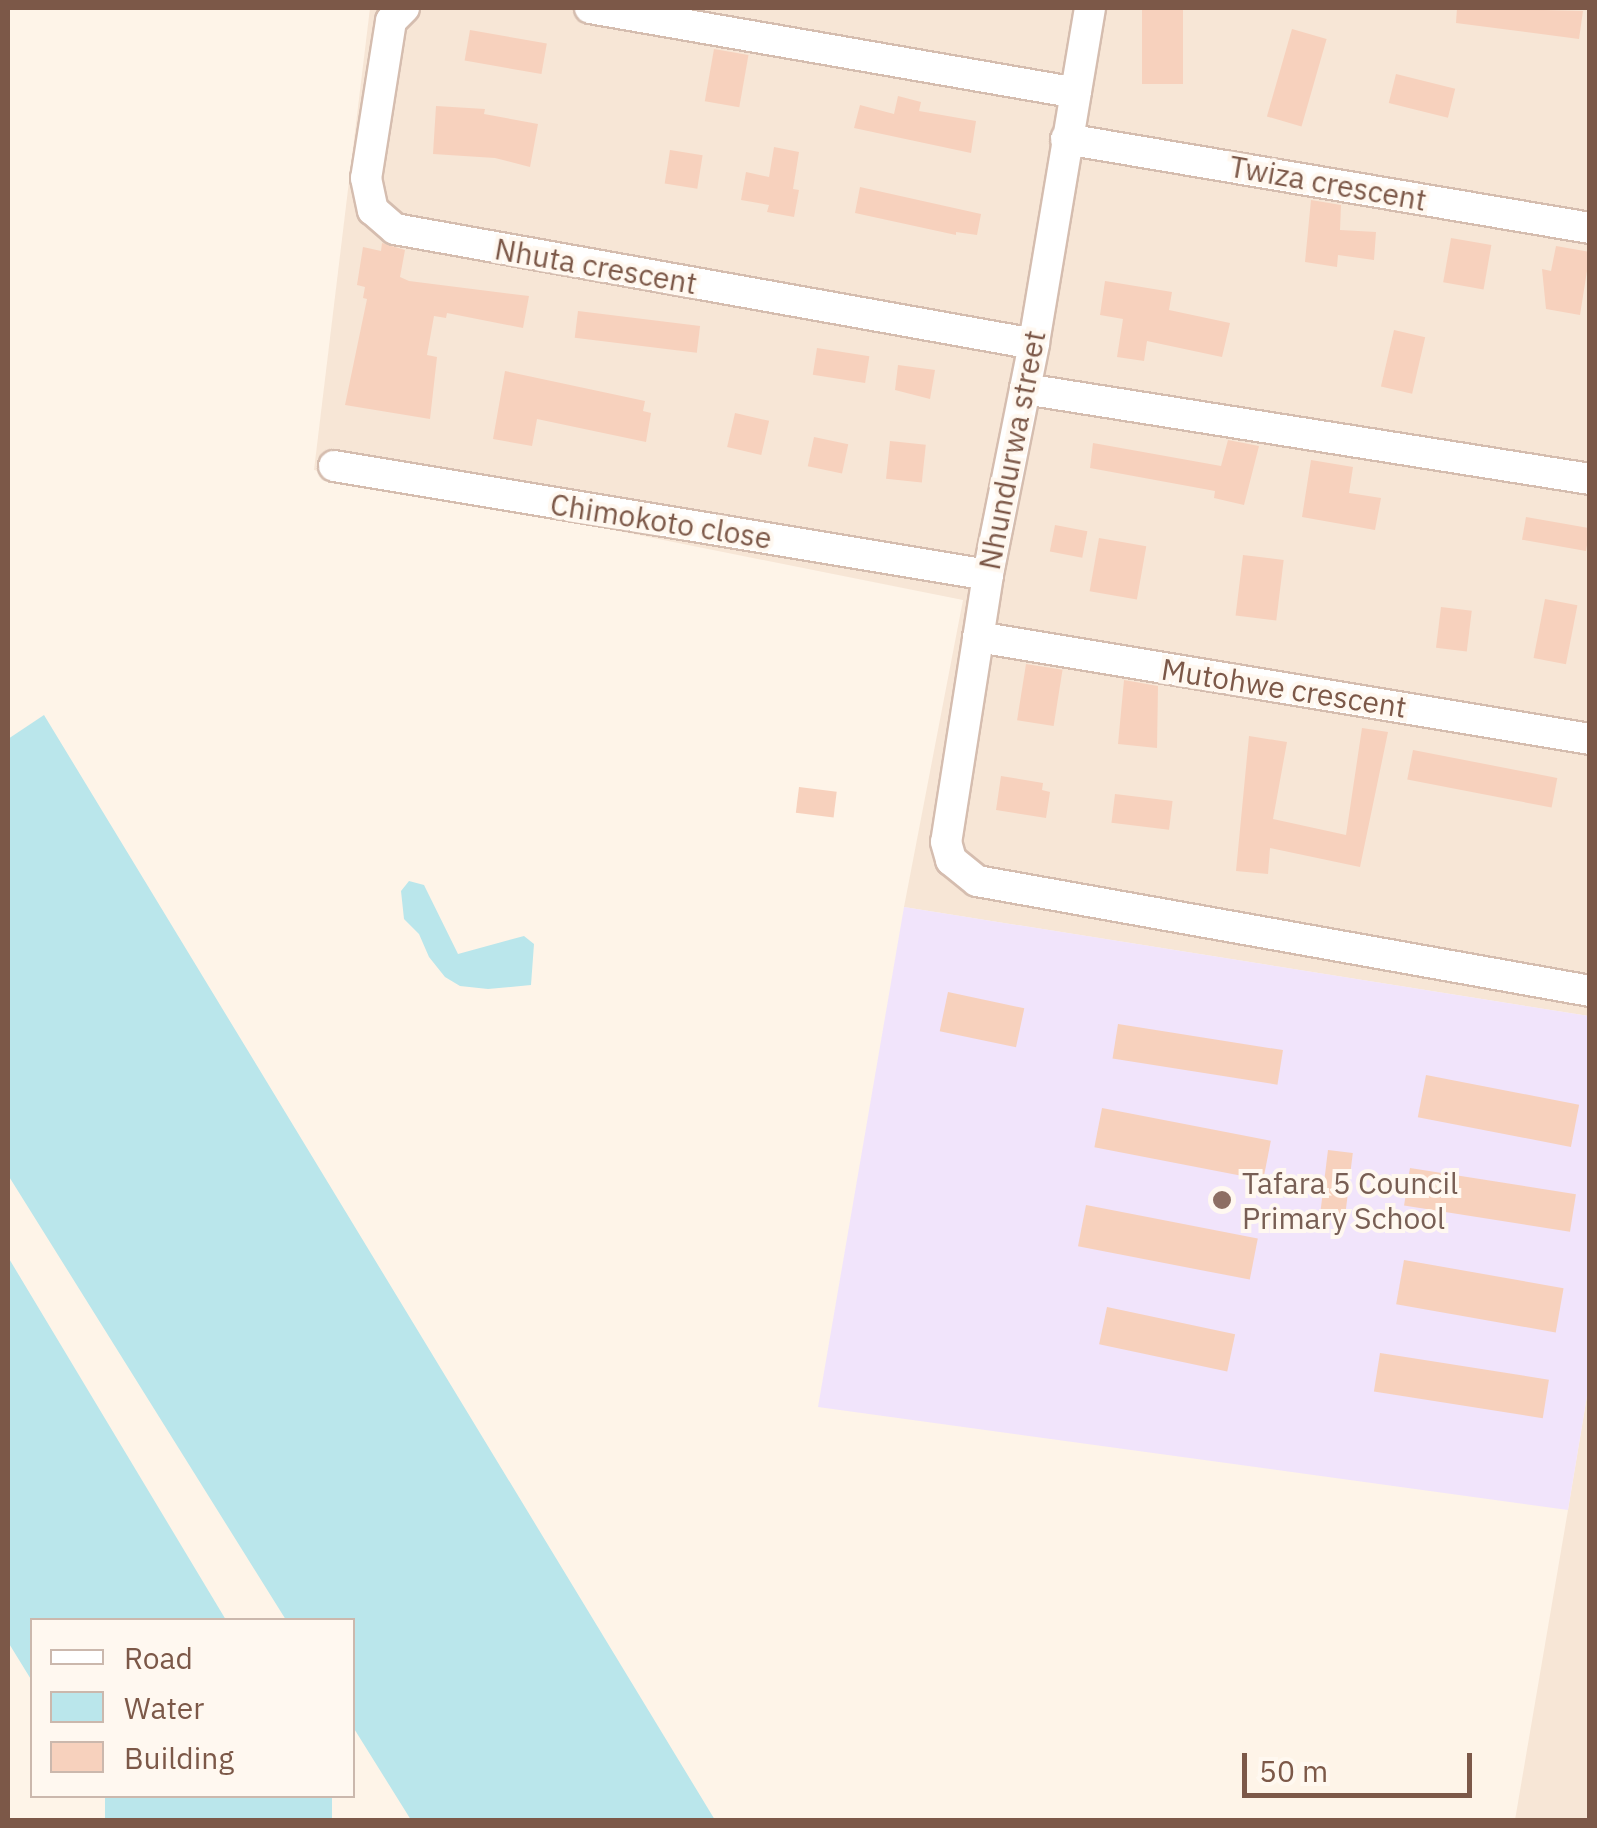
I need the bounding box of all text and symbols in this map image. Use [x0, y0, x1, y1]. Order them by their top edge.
street label: Twiza crescent [1227, 148, 1429, 218]
street label: Nhuta crescent [492, 230, 700, 302]
street label: Nhundurwa street [971, 327, 1053, 573]
street label: Chimokoto close [548, 486, 774, 556]
street label: Mutohwe crescent [1159, 651, 1409, 725]
place label: Tafara 5 Council Primary School [1242, 1165, 1458, 1236]
marker: Tafara 5 Council Primary School [1211, 1189, 1233, 1211]
legend [30, 1618, 355, 1798]
text: Road [124, 1638, 193, 1677]
text: Water [124, 1688, 204, 1727]
scale bar [1247, 1733, 1477, 1795]
text: Building [124, 1738, 234, 1777]
text: 50 m [1259, 1751, 1328, 1790]

